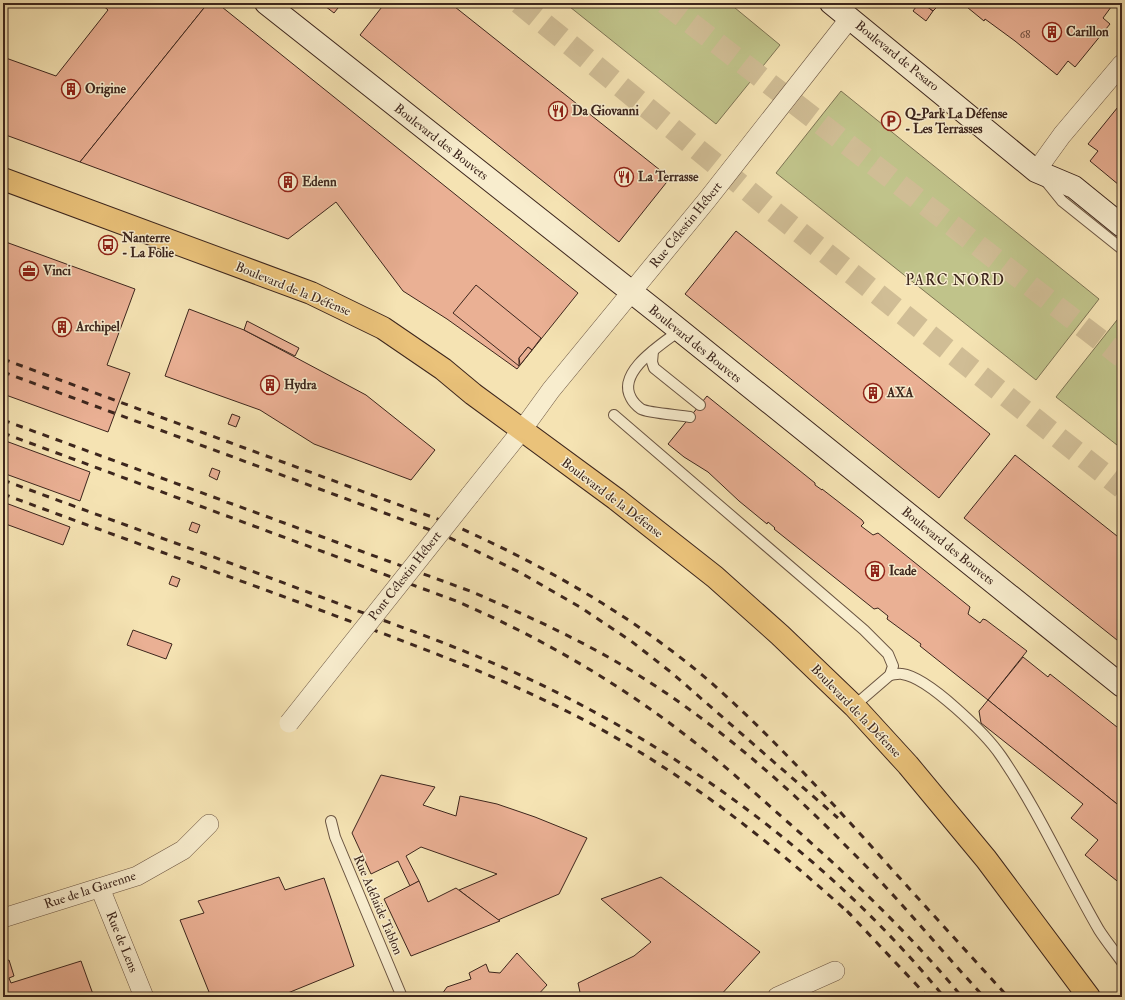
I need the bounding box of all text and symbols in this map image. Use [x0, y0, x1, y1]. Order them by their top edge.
street label: Boulevard de Pesaro [852, 17, 942, 95]
building icon: Carillon [1041, 21, 1063, 43]
place label: Carillon [1066, 24, 1109, 40]
house number: 68 [1020, 28, 1030, 41]
building icon: Origine [60, 78, 82, 100]
place label: Origine [85, 81, 126, 98]
street label: Boulevard des Bouvets [391, 100, 492, 184]
restaurant icon: Da Giovanni [547, 100, 569, 122]
place label: Da Giovanni [572, 103, 639, 119]
place label: Q-Park La Défense - Les Terrasses [905, 106, 1008, 137]
parking icon: Q-Park La Défense - Les Terrasses [880, 110, 902, 132]
restaurant icon: La Terrasse [613, 166, 635, 188]
place label: La Terrasse [638, 169, 699, 185]
building icon: Edenn [277, 171, 299, 193]
place label: Edenn [302, 174, 337, 190]
street label: Rue Célestin Hébert [646, 179, 726, 271]
place label: Nanterre - La Folie [121, 230, 175, 261]
bus stop icon: Nanterre - La Folie [97, 234, 119, 256]
street label: Boulevard de la Défense [233, 259, 354, 320]
office icon: Vinci [18, 260, 40, 282]
place label: Vinci [42, 263, 72, 279]
district label: PARC NORD [905, 271, 1005, 290]
street label: Boulevard des Bouvets [645, 302, 745, 387]
building icon: Archipel [51, 316, 73, 338]
place label: Archipel [75, 319, 121, 336]
building icon: Hydra [259, 374, 281, 396]
place label: Hydra [284, 377, 317, 394]
building icon: AXA [862, 382, 884, 404]
place label: AXA [886, 385, 914, 401]
street label: Boulevard de la Défense [558, 455, 666, 542]
street label: Boulevard des Bouvets [898, 504, 998, 589]
street label: Pont Célestin Hébert [365, 528, 445, 624]
building icon: Icade [864, 560, 886, 582]
place label: Icade [889, 563, 917, 579]
street label: Boulevard de la Défense [807, 661, 905, 761]
street label: Rue Adélaïde Tablon [350, 853, 406, 958]
street label: Rue de la Garenne [42, 867, 138, 912]
street label: Rue de Lens [102, 909, 142, 975]

